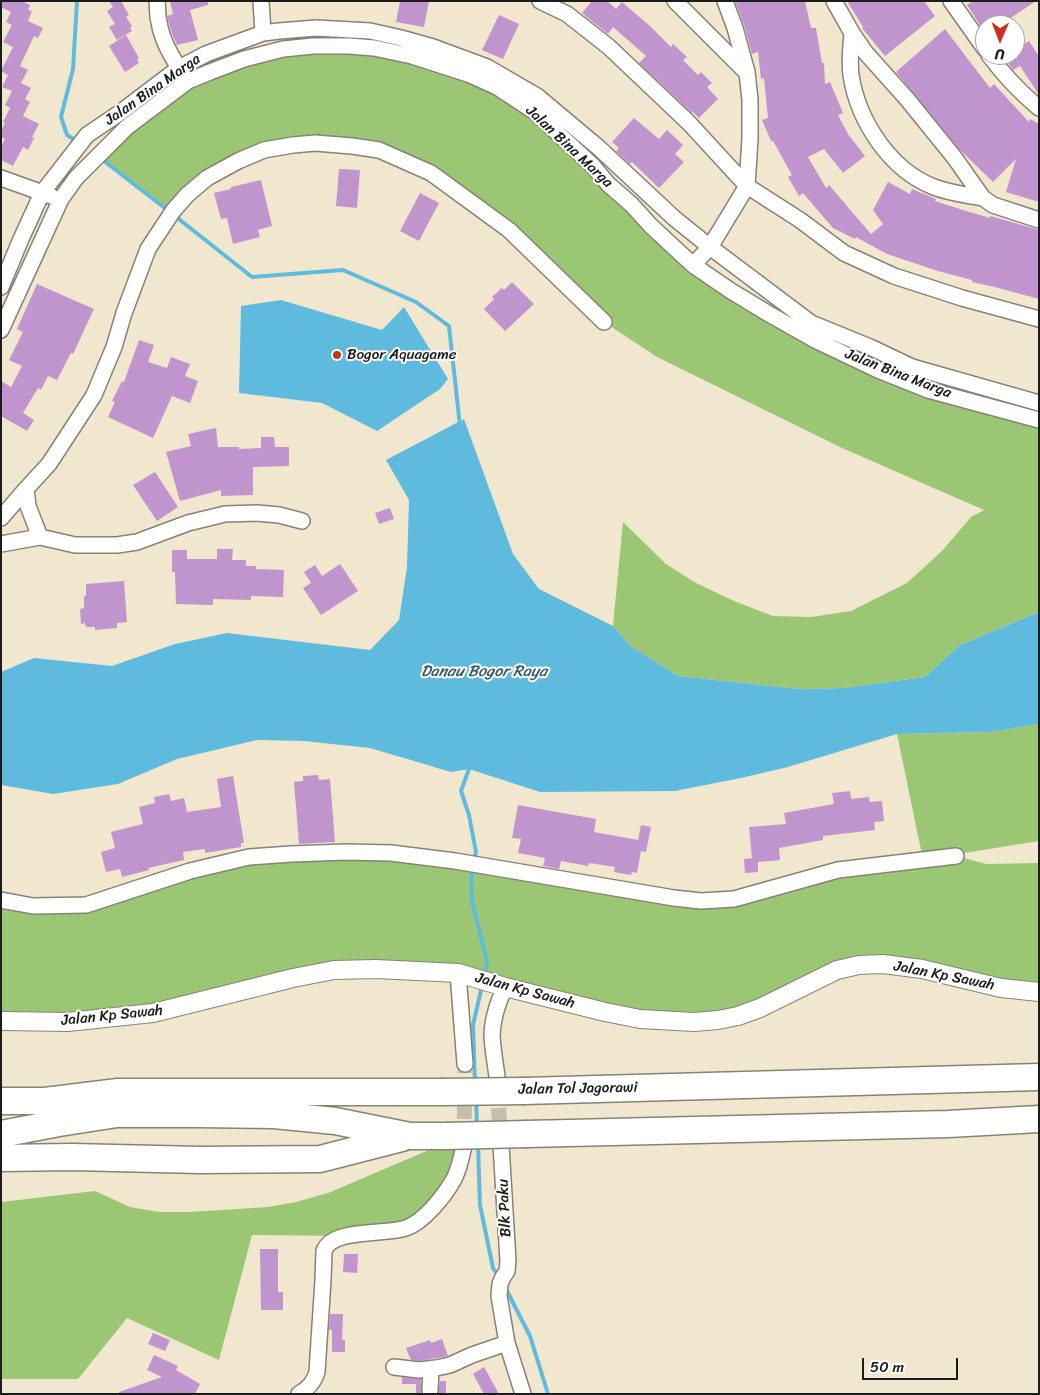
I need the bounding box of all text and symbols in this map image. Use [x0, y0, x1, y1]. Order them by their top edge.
north arrow [975, 15, 1025, 65]
text: U [995, 42, 1005, 67]
street label: Jalan Bina Marga [102, 50, 204, 130]
street label: Jalan Bina Marga [522, 102, 616, 192]
street label: Jalan Bina Marga [842, 345, 954, 403]
place label: Bogor Aquagame [347, 346, 456, 364]
marker: Bogor Aquagame [331, 349, 343, 361]
water label: Danau Bogor Raya [421, 662, 547, 682]
street label: Jalan Kp Sawah [892, 957, 996, 995]
street label: Jalan Kp Sawah [473, 969, 577, 1013]
street label: Jalan Kp Sawah [60, 1002, 164, 1030]
street label: Jalan Tol Jagorawi [518, 1079, 638, 1099]
street label: Blk Paku [494, 1178, 516, 1238]
scale bar [865, 1348, 961, 1380]
text: 50 m [870, 1354, 904, 1380]

